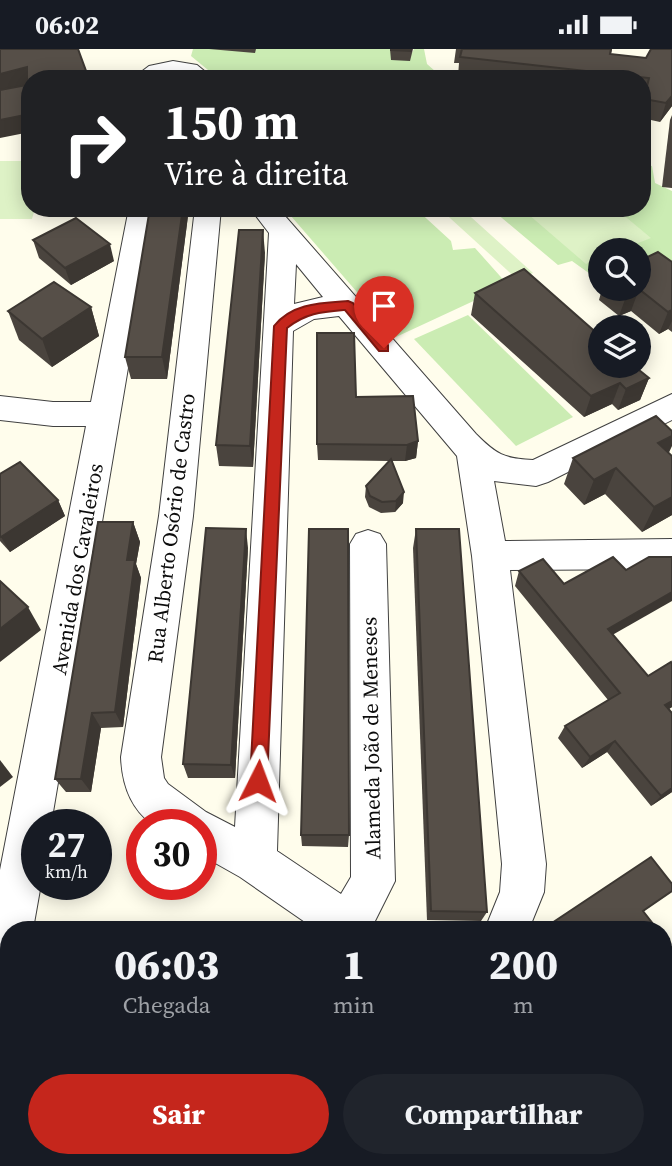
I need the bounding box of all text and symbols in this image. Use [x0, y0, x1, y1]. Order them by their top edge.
text: 06:02 [35, 7, 99, 43]
text: 150 m [164, 88, 299, 155]
icon: right [49, 98, 140, 189]
text: Vire à direita [164, 152, 348, 196]
map controls [588, 238, 651, 378]
button: search [588, 238, 651, 301]
pin [354, 276, 414, 348]
icon: arrive [365, 287, 403, 325]
button: layers [588, 315, 651, 378]
street label: Rua Alberto Osório de Castro [140, 392, 202, 664]
street label: Avenida dos Cavaleiros [44, 461, 110, 677]
street label: Alameda João de Meneses [354, 616, 388, 860]
position arrow [221, 744, 295, 818]
speed limit sign: 30 [126, 809, 217, 900]
text: 27 [48, 821, 85, 869]
text: km/h [45, 859, 88, 884]
text: 06:03 [114, 935, 219, 993]
text: 1 [342, 935, 365, 993]
text: 200 [489, 935, 558, 993]
text: Chegada [123, 989, 210, 1021]
text: min [333, 989, 375, 1021]
text: m [513, 989, 534, 1021]
button: Sair [28, 1074, 329, 1154]
button: Compartilhar [343, 1074, 644, 1154]

